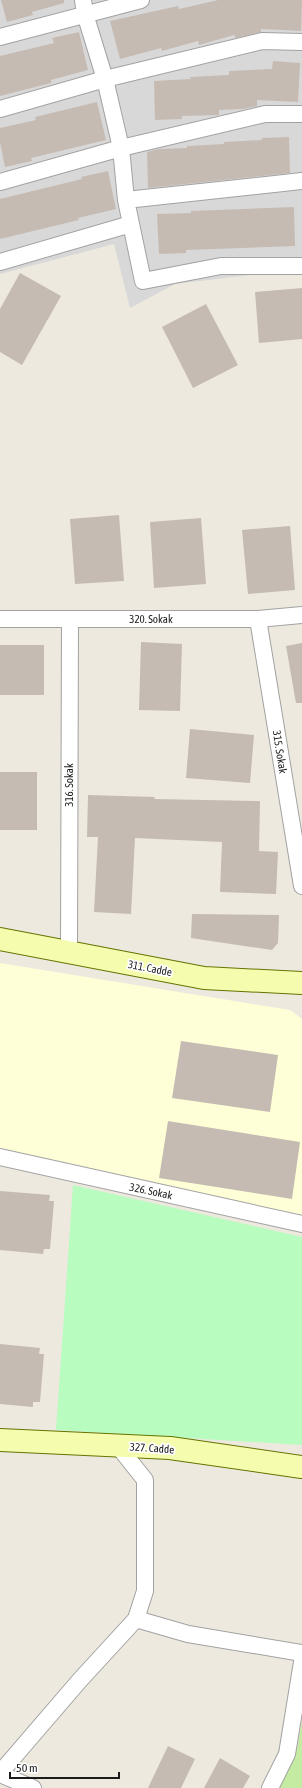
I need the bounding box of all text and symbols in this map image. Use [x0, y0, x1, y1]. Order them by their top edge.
street label: 320. Sokak [129, 613, 173, 625]
street label: 315. Sokak [271, 730, 289, 775]
street label: 316. Sokak [63, 763, 75, 807]
street label: 311. Cadde [127, 958, 173, 978]
street label: 326. Sokak [128, 1181, 174, 1201]
street label: 327. Cadde [129, 1440, 175, 1456]
scale bar [10, 1754, 119, 1780]
text: 50 m [16, 1761, 38, 1775]

